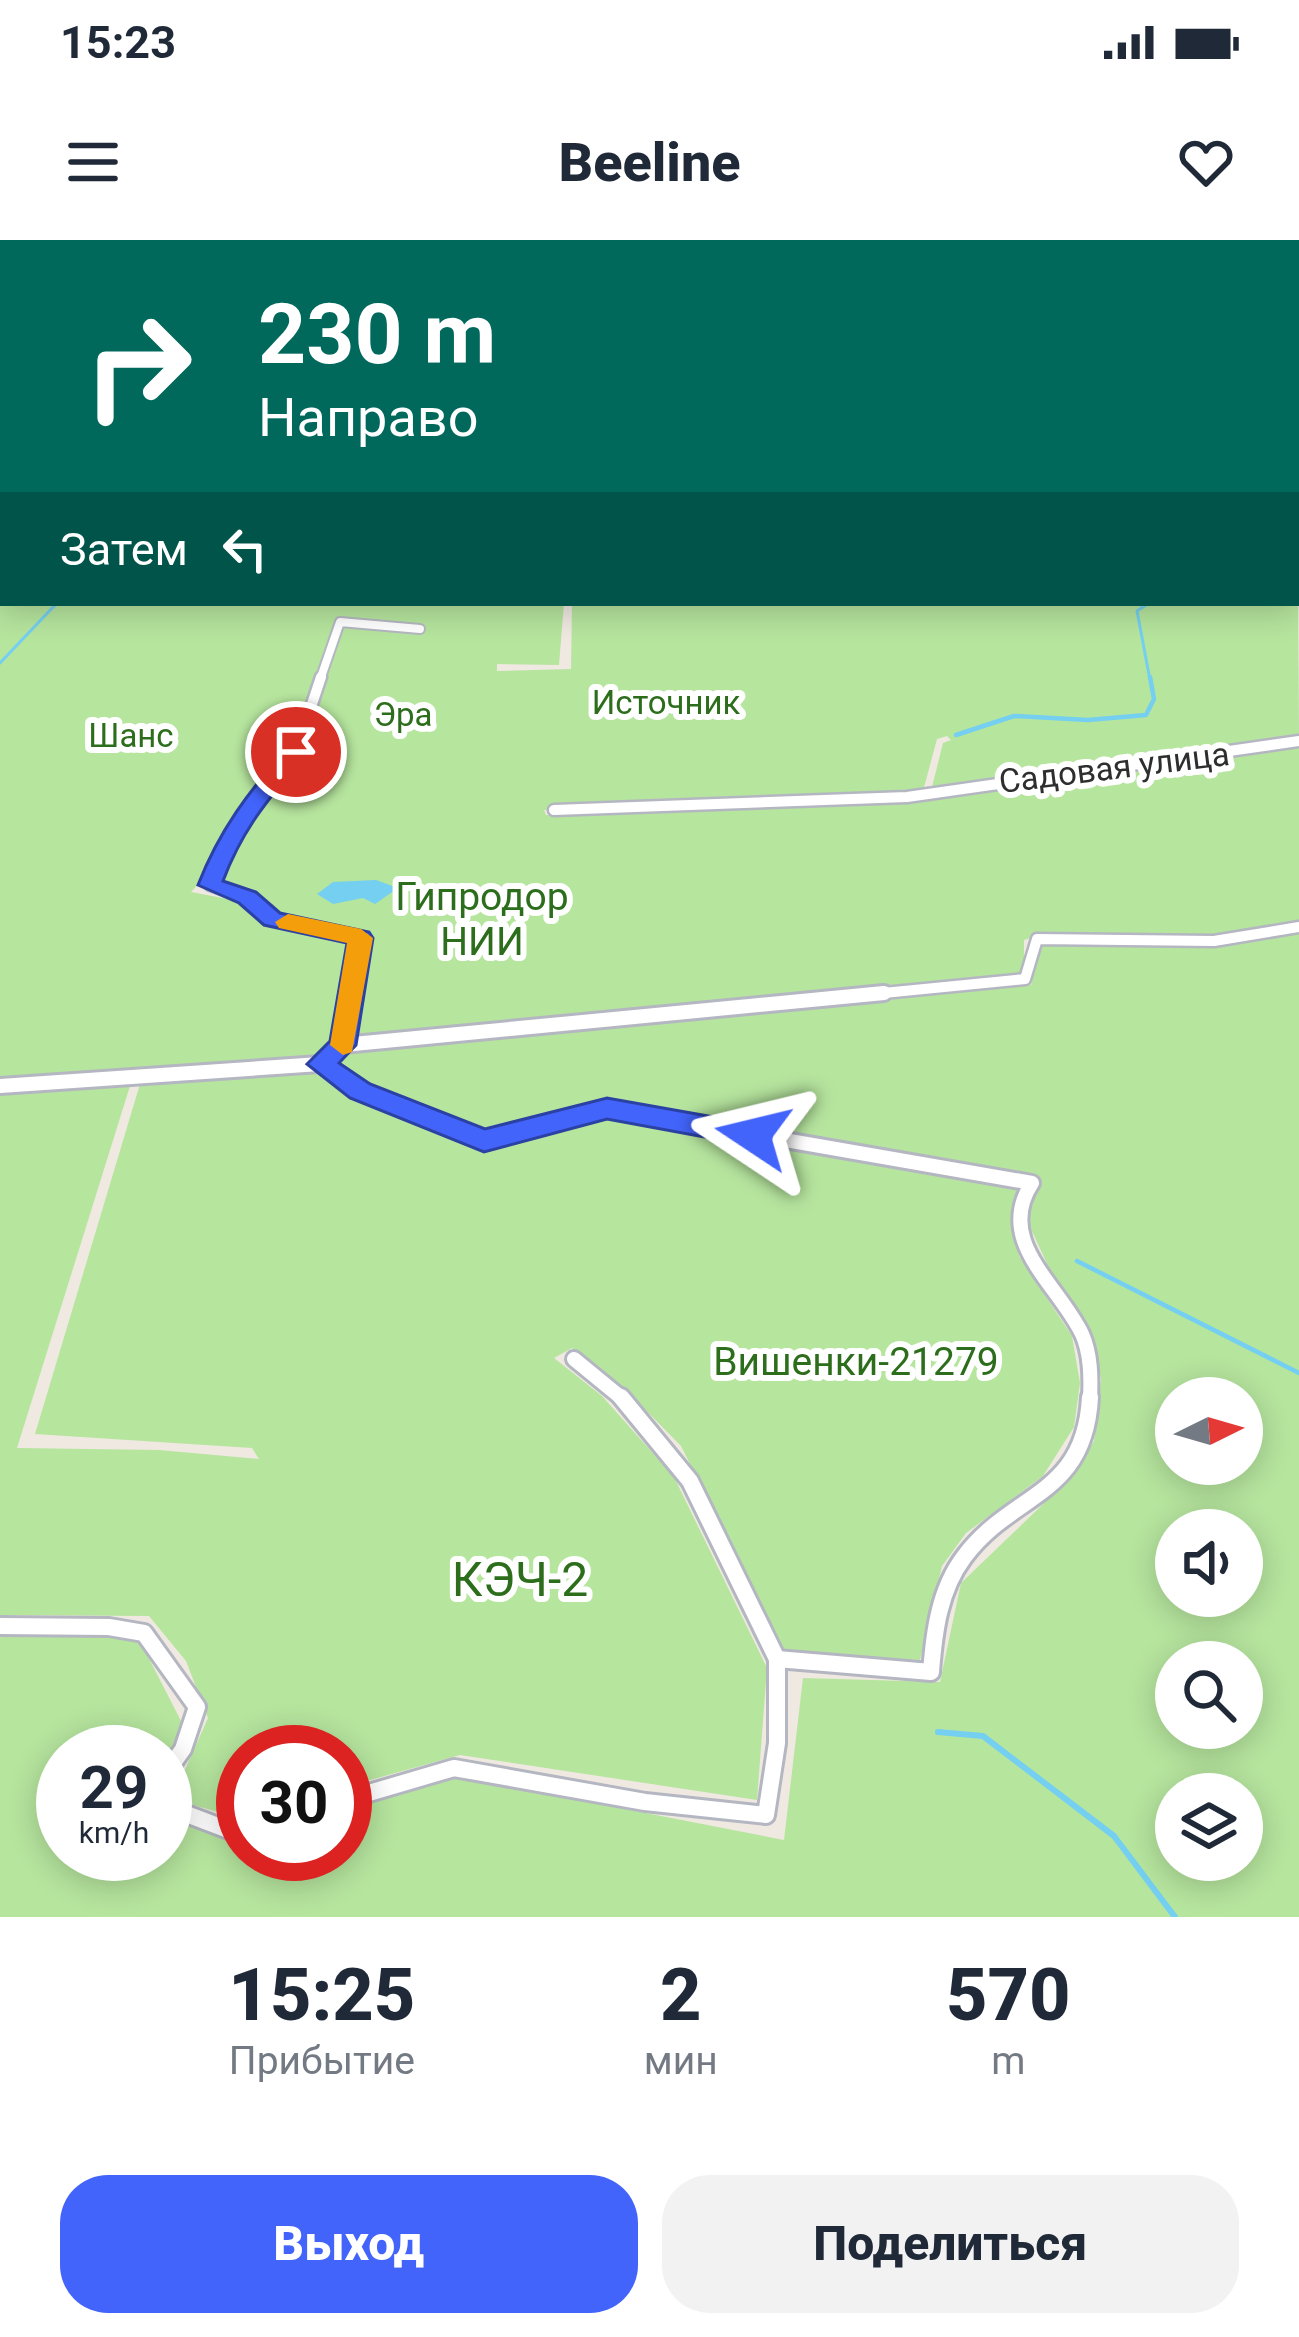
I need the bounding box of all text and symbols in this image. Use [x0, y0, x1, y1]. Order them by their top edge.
text: 15:23 [60, 16, 176, 69]
icon: menu [60, 129, 126, 195]
icon: heart [1173, 129, 1239, 195]
text: Beeline [558, 131, 741, 194]
text: 230 m [258, 285, 496, 384]
icon: right [60, 288, 216, 444]
text: Направо [258, 386, 478, 449]
icon: left [212, 516, 278, 582]
text: Затем [60, 523, 188, 576]
park label: Источник [592, 683, 741, 722]
park label: Эра [374, 695, 432, 734]
pin [245, 701, 347, 803]
park label: Шанс [88, 716, 174, 755]
icon: arrive [263, 719, 329, 785]
street label: Садовая улица [997, 734, 1232, 801]
park label: Гипродор НИИ [395, 874, 569, 965]
position arrow [690, 1072, 816, 1198]
park label: Вишенки-21279 [713, 1339, 999, 1385]
north arrow [1155, 1377, 1263, 1485]
map controls [1155, 1377, 1263, 1881]
button: sound [1155, 1509, 1263, 1617]
park label: КЭЧ-2 [452, 1551, 588, 1608]
button: search [1155, 1641, 1263, 1749]
speed limit sign: 30 [216, 1725, 372, 1881]
text: 29 [80, 1752, 148, 1823]
button: layers [1155, 1773, 1263, 1881]
text: km/h [79, 1815, 149, 1850]
text: 15:25 [228, 1953, 415, 2038]
text: 2 [660, 1953, 701, 2038]
text: 570 [946, 1953, 1071, 2038]
text: Прибытие [229, 2038, 415, 2084]
text: мин [644, 2038, 718, 2084]
text: m [991, 2038, 1025, 2084]
button: Выход [60, 2175, 638, 2313]
button: Поделиться [662, 2175, 1239, 2313]

